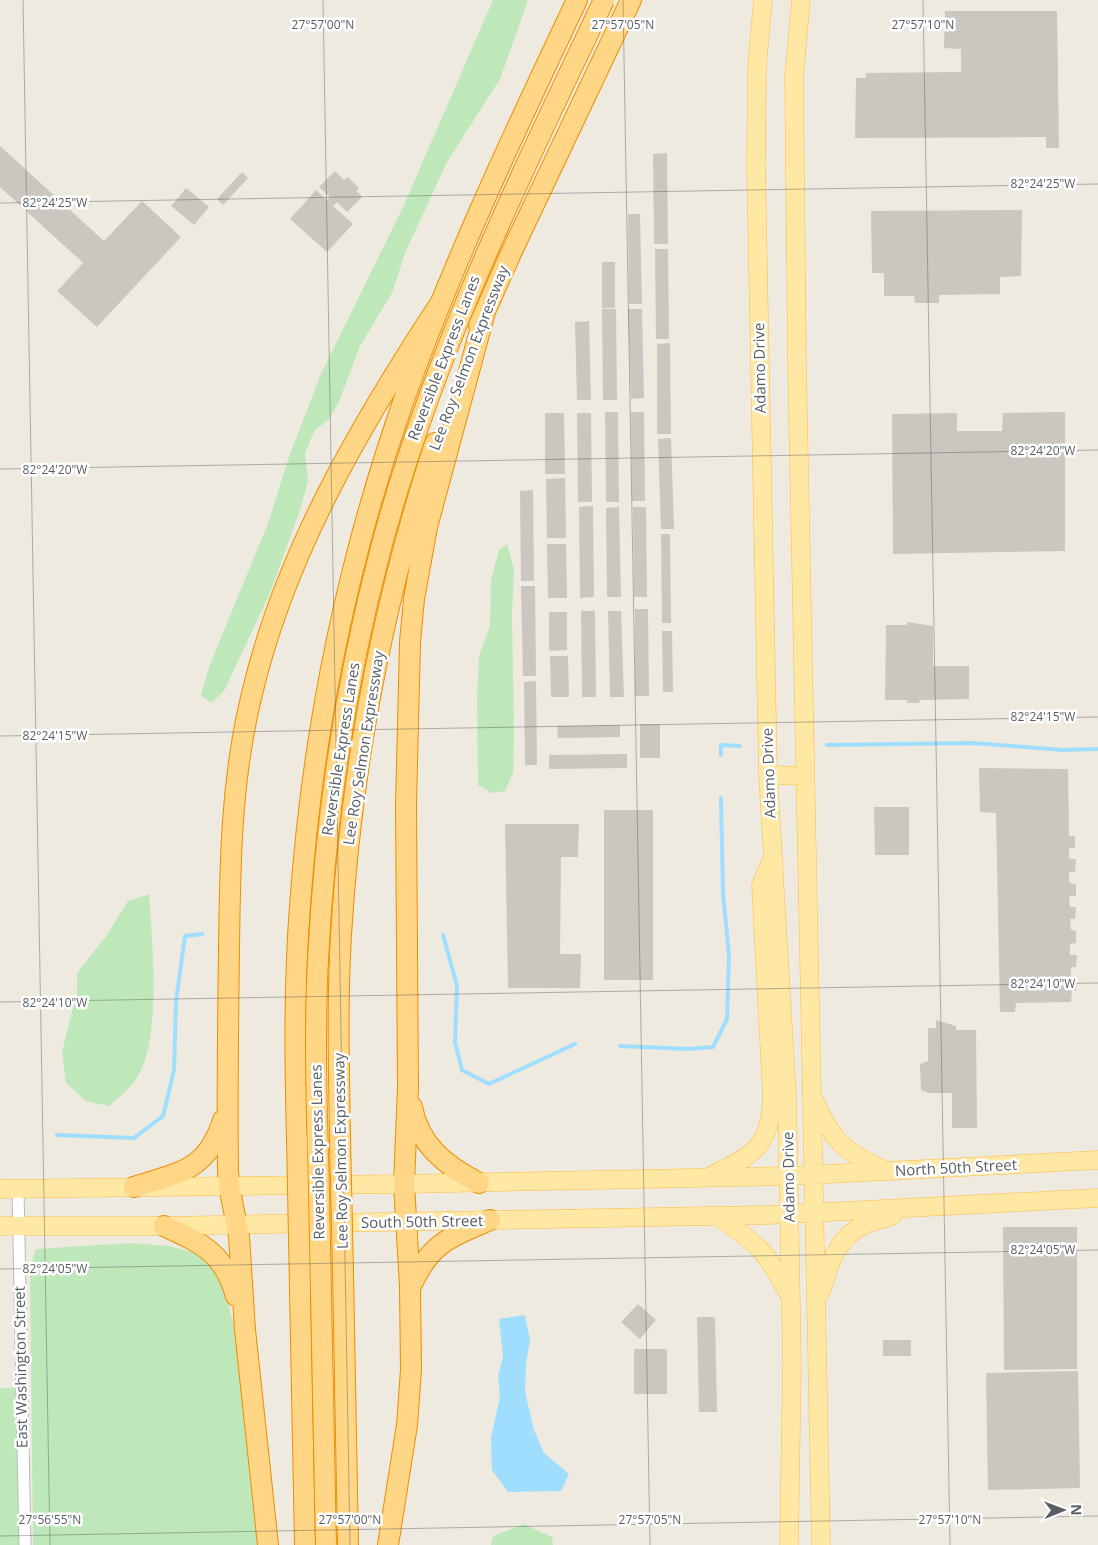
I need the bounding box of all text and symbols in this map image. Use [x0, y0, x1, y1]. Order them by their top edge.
text: 27°57'00"N [292, 16, 354, 33]
text: 27°57'05"N [592, 16, 654, 33]
text: 27°57'10"N [892, 16, 954, 33]
text: 82°24'25"W [1011, 175, 1075, 192]
text: 82°24'25"W [23, 194, 87, 211]
street label: Lee Roy Selmon Expressway [424, 262, 513, 453]
street label: Reversible Express Lanes [402, 272, 484, 443]
street label: Adamo Drive [748, 323, 770, 413]
text: 82°24'20"W [1011, 442, 1075, 459]
text: 82°24'20"W [23, 461, 87, 478]
street label: Lee Roy Selmon Expressway [338, 649, 388, 846]
street label: Reversible Express Lanes [316, 661, 364, 837]
text: 82°24'15"W [1011, 708, 1075, 725]
text: 82°24'15"W [23, 727, 87, 744]
street label: Adamo Drive [756, 727, 780, 819]
text: 82°24'10"W [1011, 975, 1075, 992]
text: 82°24'10"W [23, 994, 87, 1011]
street label: Lee Roy Selmon Expressway [328, 1052, 352, 1249]
street label: Reversible Express Lanes [305, 1064, 329, 1240]
street label: Adamo Drive [777, 1132, 799, 1222]
street label: North 50th Street [894, 1154, 1018, 1180]
street label: South 50th Street [361, 1210, 483, 1232]
text: 82°24'05"W [1011, 1241, 1075, 1258]
text: 82°24'05"W [23, 1260, 87, 1277]
street label: East Washington Street [9, 1286, 31, 1448]
north arrow [1038, 1485, 1088, 1535]
text: N [1067, 1504, 1086, 1516]
text: 27°56'55"N [19, 1511, 81, 1528]
text: 27°57'00"N [319, 1511, 381, 1528]
text: 27°57'05"N [619, 1511, 681, 1528]
text: 27°57'10"N [919, 1511, 981, 1528]

